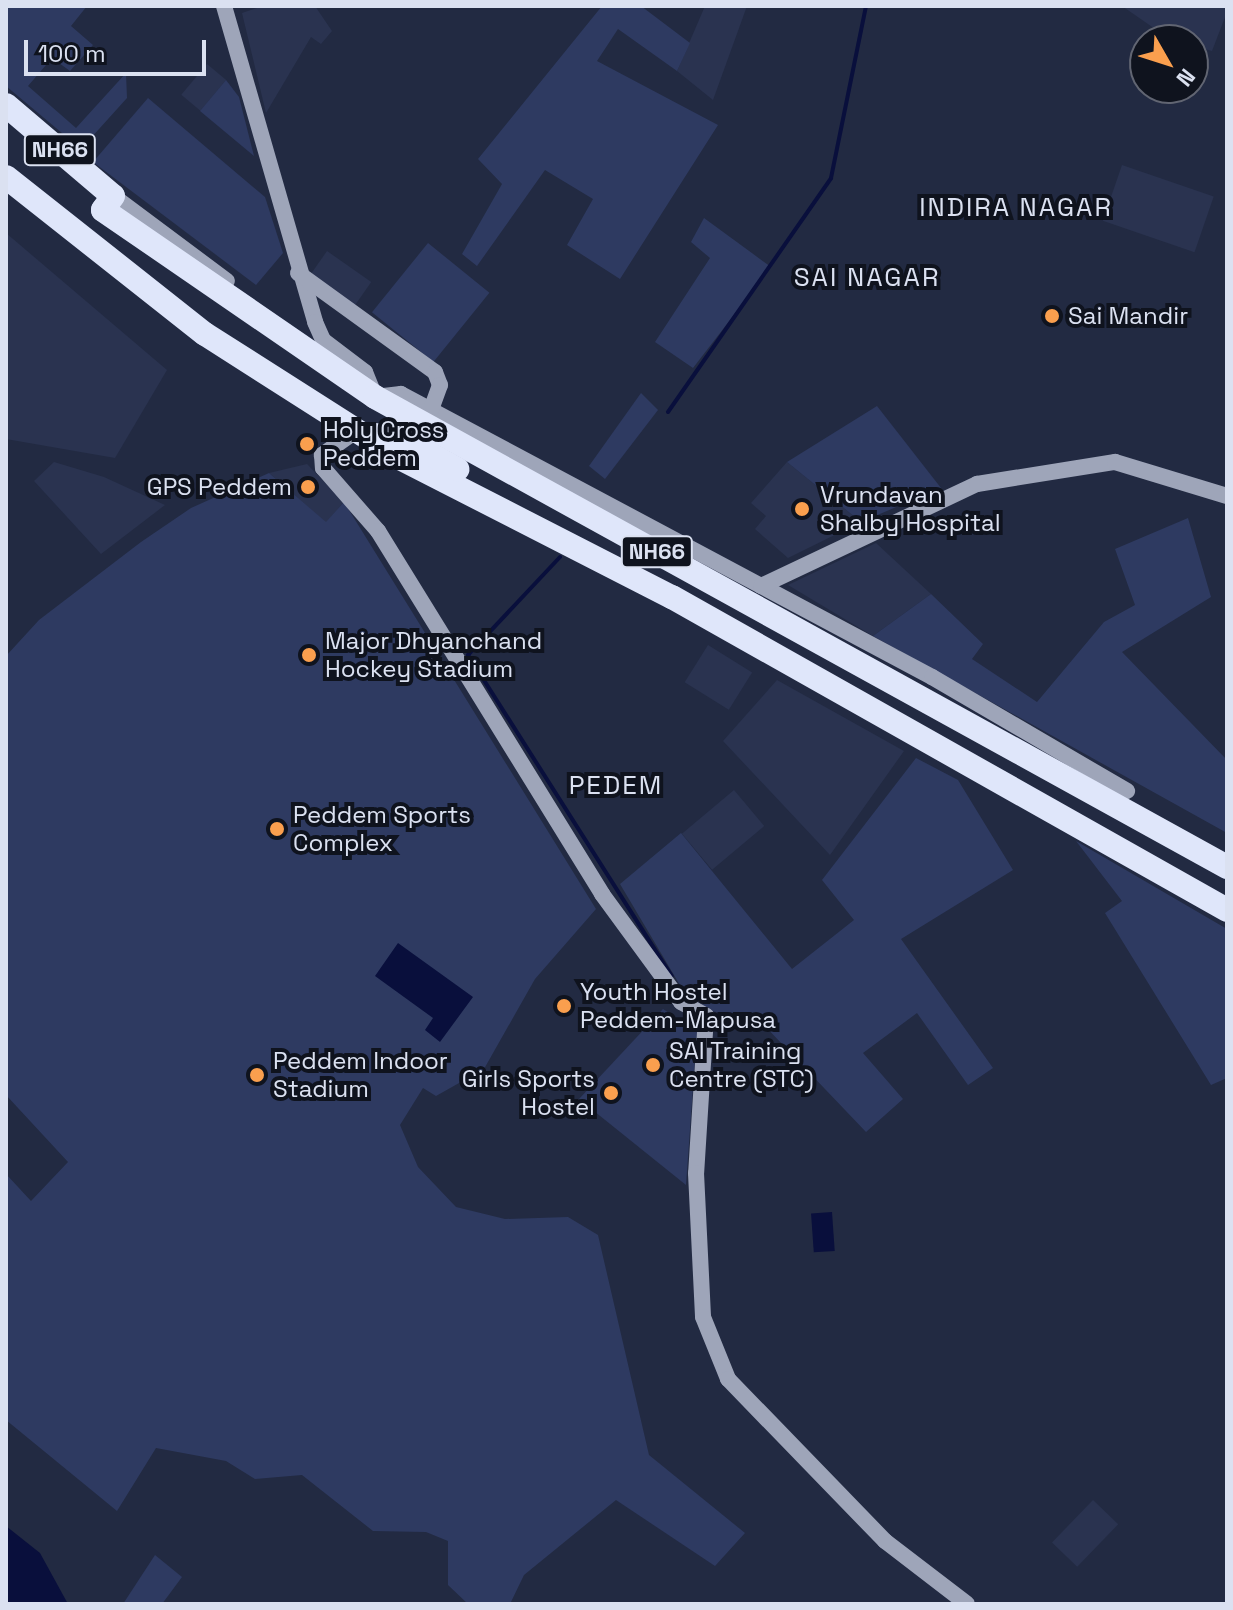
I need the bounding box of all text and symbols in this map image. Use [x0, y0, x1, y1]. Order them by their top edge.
scale bar [28, 24, 210, 74]
north arrow [1129, 24, 1209, 104]
text: 100 m [38, 38, 106, 69]
text: N [1171, 63, 1202, 92]
road number: NH66 [22, 132, 98, 168]
district label: INDIRA NAGAR [919, 192, 1113, 224]
district label: SAI NAGAR [794, 262, 940, 294]
place label: Sai Mandir [1068, 302, 1188, 330]
marker: Sai Mandir [1043, 307, 1061, 325]
place label: Holy Cross Peddem [323, 416, 444, 472]
marker: Holy Cross Peddem [298, 435, 316, 453]
place label: GPS Peddem [147, 473, 292, 501]
marker: GPS Peddem [299, 478, 317, 496]
place label: Vrundavan Shalby Hospital [820, 481, 1001, 537]
marker: Vrundavan Shalby Hospital [791, 498, 813, 520]
road number: NH66 [619, 534, 695, 570]
place label: Major Dhyanchand Hockey Stadium [325, 627, 542, 683]
marker: Major Dhyanchand Hockey Stadium [300, 646, 318, 664]
district label: PEDEM [569, 770, 663, 802]
place label: Peddem Sports Complex [293, 801, 471, 857]
marker: Peddem Sports Complex [268, 820, 286, 838]
place label: Youth Hostel Peddem-Mapusa [580, 978, 776, 1034]
marker: Youth Hostel Peddem-Mapusa [555, 997, 573, 1015]
place label: SAI Training Centre (STC) [669, 1037, 814, 1093]
place label: Peddem Indoor Stadium [273, 1047, 448, 1103]
marker: SAI Training Centre (STC) [644, 1056, 662, 1074]
place label: Girls Sports Hostel [462, 1065, 595, 1121]
marker: Peddem Indoor Stadium [248, 1066, 266, 1084]
marker: Girls Sports Hostel [602, 1084, 620, 1102]

